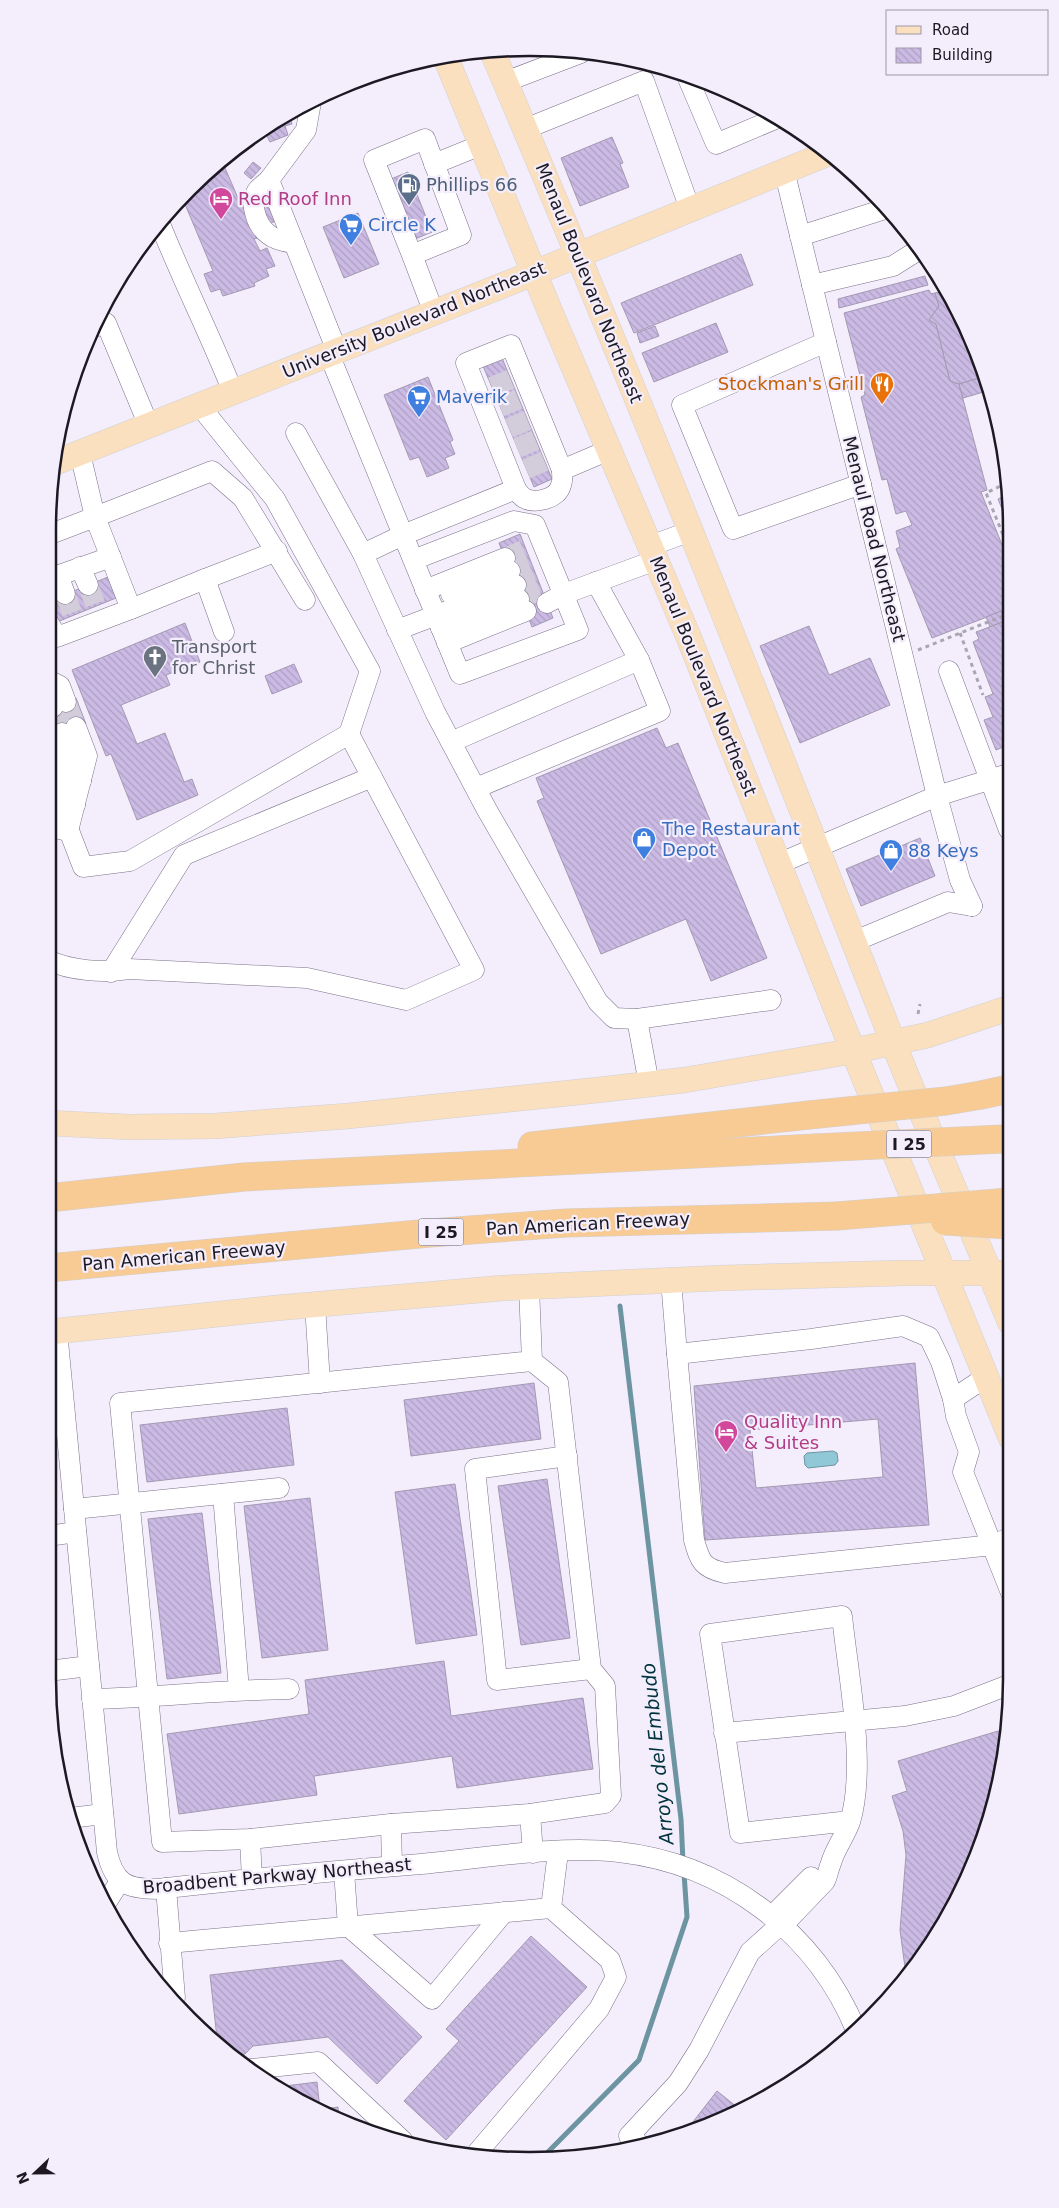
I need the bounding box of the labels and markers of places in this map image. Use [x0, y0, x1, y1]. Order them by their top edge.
fuel station icon: Phillips 66 [396, 172, 422, 206]
place label: Phillips 66 [426, 174, 518, 195]
hotel icon: Red Roof Inn [208, 186, 234, 220]
place label: Red Roof Inn [238, 188, 352, 209]
supermarket icon: Circle K [338, 212, 364, 246]
place label: Circle K [368, 214, 437, 235]
restaurant icon: Stockman's Grill [869, 371, 895, 405]
place label: Stockman's Grill [718, 373, 864, 394]
supermarket icon: Maverik [406, 384, 432, 418]
place label: Maverik [436, 386, 508, 407]
place label: Transport for Christ [171, 636, 256, 678]
church icon: Transport for Christ [142, 644, 168, 678]
place label: The Restaurant Depot [661, 818, 800, 860]
shop icon: The Restaurant Depot [631, 826, 657, 860]
shop icon: 88 Keys [878, 838, 904, 872]
place label: 88 Keys [908, 840, 979, 861]
place label: Quality Inn & Suites [744, 1411, 842, 1453]
hotel icon: Quality Inn & Suites [713, 1419, 739, 1453]

